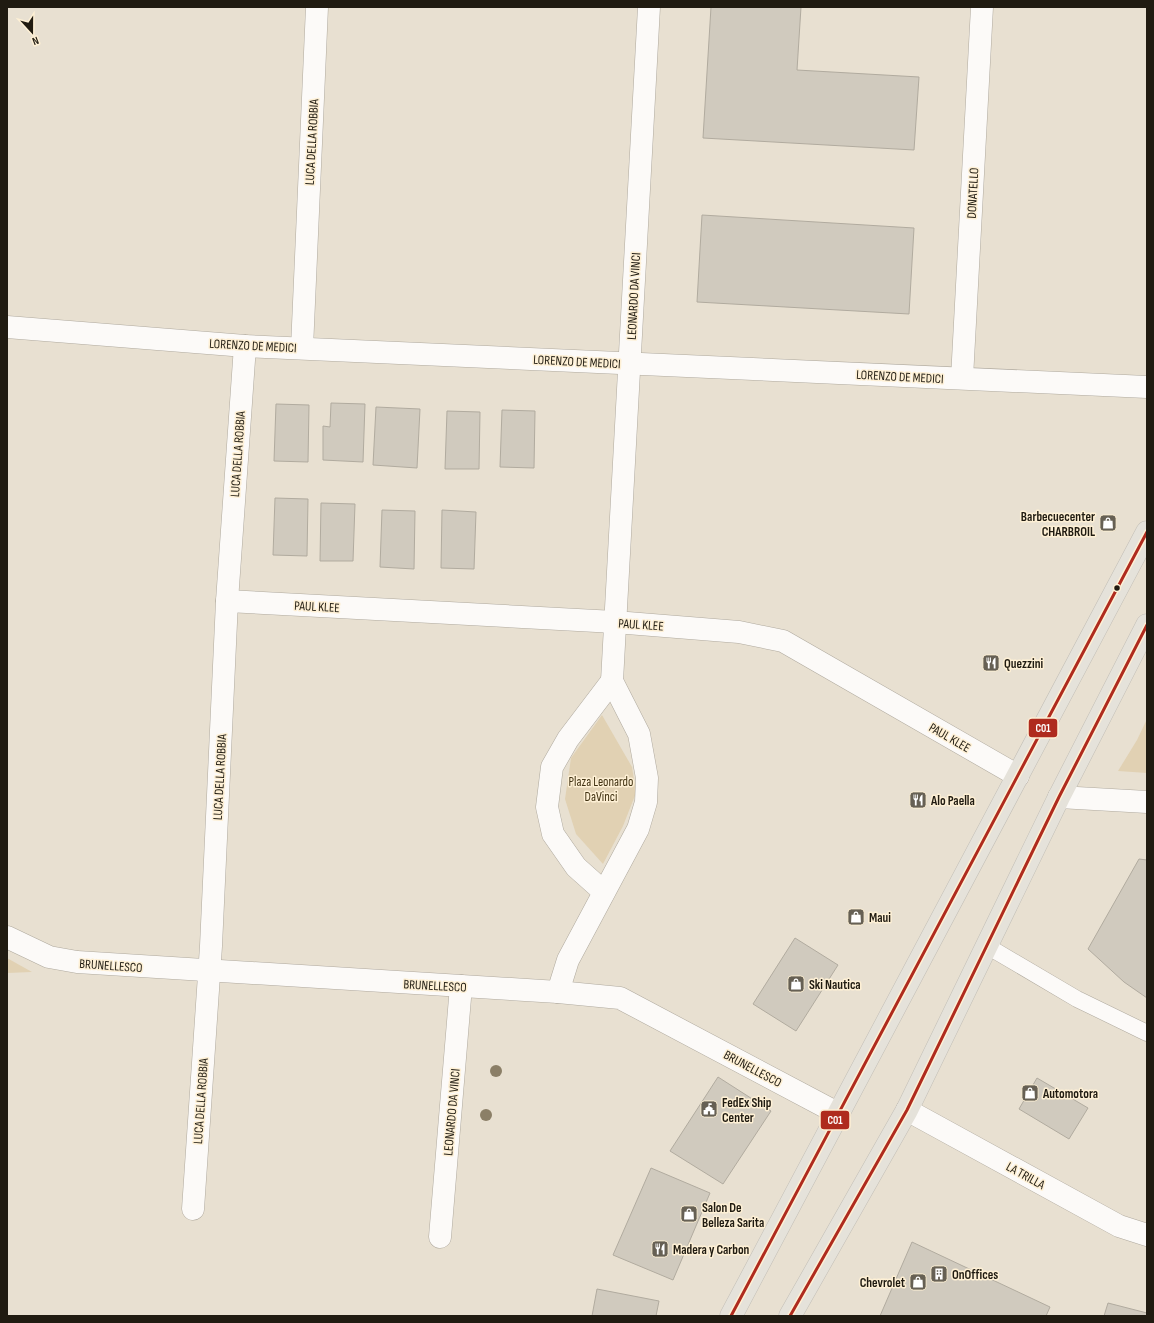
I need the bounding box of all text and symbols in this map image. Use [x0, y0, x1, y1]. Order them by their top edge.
north arrow [12, 12, 52, 52]
text: N [30, 34, 40, 48]
street label: LUCA DELLA ROBBIA [302, 98, 322, 186]
street label: DONATELLO [964, 167, 982, 219]
street label: LEONARDO DA VINCI [624, 252, 644, 340]
street label: LORENZO DE MEDICI [209, 336, 297, 356]
street label: LORENZO DE MEDICI [533, 352, 621, 372]
street label: LORENZO DE MEDICI [856, 367, 944, 387]
street label: LUCA DELLA ROBBIA [227, 410, 249, 498]
place label: Barbecuecenter CHARBROIL [1021, 509, 1095, 540]
shop icon: Barbecuecenter CHARBROIL [1098, 513, 1118, 533]
unlabelled marker [1112, 583, 1122, 593]
street label: PAUL KLEE [294, 598, 340, 616]
street label: PAUL KLEE [618, 615, 664, 635]
restaurant icon: Quezzini [981, 653, 1001, 673]
place label: Quezzini [1004, 656, 1043, 672]
line badge: C01 [1028, 718, 1058, 738]
street label: PAUL KLEE [926, 720, 973, 756]
text: C01 [1035, 722, 1051, 735]
street label: LUCA DELLA ROBBIA [210, 733, 230, 821]
park label: Plaza Leonardo DaVinci [569, 774, 633, 805]
restaurant icon: Alo Paella [908, 790, 928, 810]
place label: Alo Paella [930, 793, 975, 809]
shop icon: Maui [846, 907, 866, 927]
place label: Maui [869, 910, 891, 926]
street label: BRUNELLESCO [79, 956, 143, 976]
shop icon: Ski Nautica [786, 974, 806, 994]
street label: BRUNELLESCO [403, 976, 467, 996]
place label: Ski Nautica [809, 977, 861, 993]
street label: BRUNELLESCO [721, 1047, 784, 1091]
street label: LUCA DELLA ROBBIA [190, 1057, 212, 1145]
street label: LEONARDO DA VINCI [440, 1068, 464, 1156]
shop icon: Automotora [1020, 1083, 1040, 1103]
place label: Automotora [1042, 1086, 1098, 1102]
place label: FedEx Ship Center [722, 1095, 772, 1126]
public building icon: FedEx Ship Center [699, 1099, 719, 1119]
line badge: C01 [820, 1110, 850, 1130]
text: C01 [827, 1114, 843, 1127]
street label: LA TRILLA [1003, 1159, 1048, 1193]
place label: Salon De Belleza Sarita [702, 1200, 764, 1231]
shop icon: Salon De Belleza Sarita [679, 1204, 699, 1224]
restaurant icon: Madera y Carbon [650, 1239, 670, 1259]
place label: Madera y Carbon [673, 1242, 750, 1258]
building icon: OnOffices [929, 1264, 949, 1284]
place label: OnOffices [952, 1267, 998, 1283]
shop icon: Chevrolet [908, 1272, 928, 1292]
place label: Chevrolet [860, 1275, 906, 1291]

